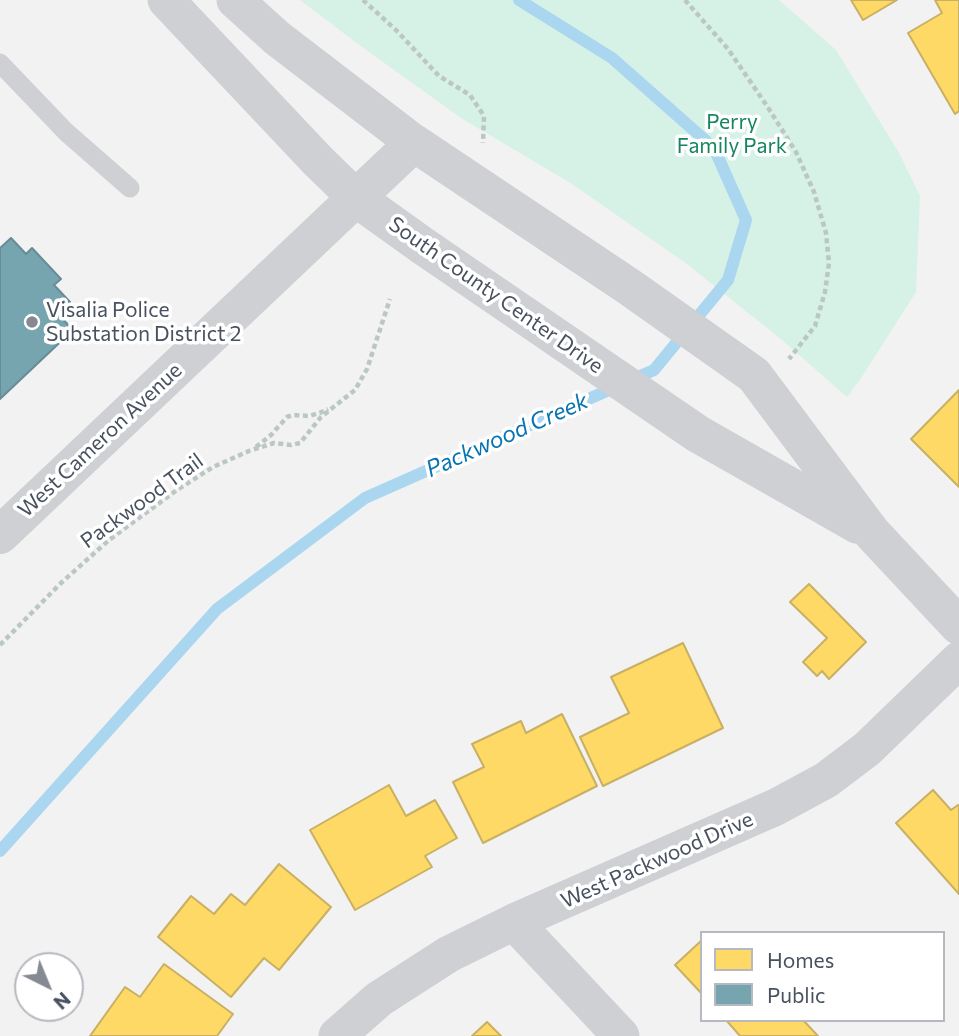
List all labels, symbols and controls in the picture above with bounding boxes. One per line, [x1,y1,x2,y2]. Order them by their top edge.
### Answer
park label: Perry Family Park [677,109,787,159]
street label: South County Center Drive [384,211,608,379]
place label: Visalia Police Substation District 2 [46,297,241,347]
marker: Visalia Police Substation District 2 [24,314,40,330]
street label: West Cameron Avenue [13,358,187,522]
water label: Packwood Creek [421,387,593,483]
street label: Packwood Trail [76,448,208,554]
street label: West Packwood Drive [557,806,757,914]
legend [700,931,945,1022]
text: Homes [767,947,834,972]
north arrow [14,952,84,1022]
text: Public [767,982,825,1007]
text: N [49,988,75,1015]

